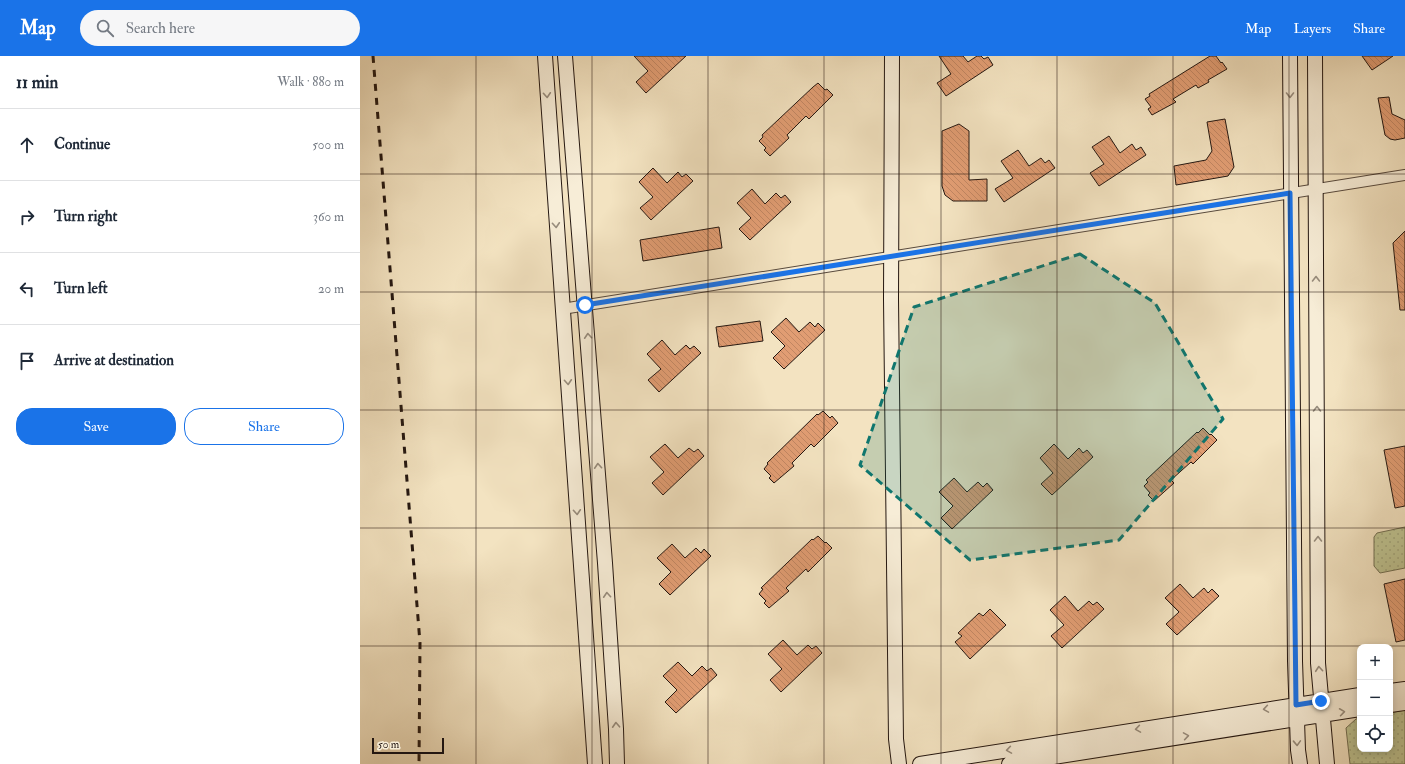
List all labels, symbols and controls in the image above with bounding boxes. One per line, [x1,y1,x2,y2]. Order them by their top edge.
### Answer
search box [80,10,360,46]
text: Map [20,16,56,40]
icon: search [94,17,116,39]
text: Search here [126,19,195,38]
text: Map [1245,20,1271,37]
text: Layers [1293,20,1331,37]
text: Share [1353,20,1385,37]
text: 11 min [16,72,58,93]
text: Walk · 880 m [277,74,344,90]
one-way arrow [543,92,552,98]
one-way arrow [1286,92,1294,98]
icon: ahead [16,134,38,156]
text: Continue [54,135,110,154]
text: 500 m [312,137,344,153]
icon: right [16,206,38,228]
text: Turn right [54,207,117,226]
text: 360 m [313,209,344,225]
one-way arrow [552,222,561,228]
one-way arrow [1312,276,1320,282]
icon: left [16,278,38,300]
text: Turn left [54,279,108,298]
text: 20 m [318,281,344,297]
route start [576,296,594,314]
one-way arrow [583,333,592,339]
icon: arrive [16,350,38,372]
text: Arrive at destination [54,351,174,370]
one-way arrow [563,379,572,385]
one-way arrow [1313,406,1321,412]
button: Save [16,408,176,445]
button: Share [184,408,344,445]
one-way arrow [593,463,602,469]
one-way arrow [573,509,582,515]
one-way arrow [1314,536,1322,542]
one-way arrow [603,592,612,598]
map controls [1357,644,1393,752]
button: + [1357,644,1393,680]
one-way arrow [1314,666,1323,672]
button: − [1357,680,1393,716]
route end [1312,692,1330,710]
one-way arrow [1263,704,1269,713]
one-way arrow [1339,708,1346,717]
button: locate [1357,716,1393,752]
one-way arrow [611,722,620,728]
one-way arrow [1135,724,1141,733]
one-way arrow [1183,732,1189,741]
scale bar [372,736,444,755]
text: 50 m [378,738,399,751]
one-way arrow [1293,740,1302,746]
one-way arrow [1006,745,1012,754]

